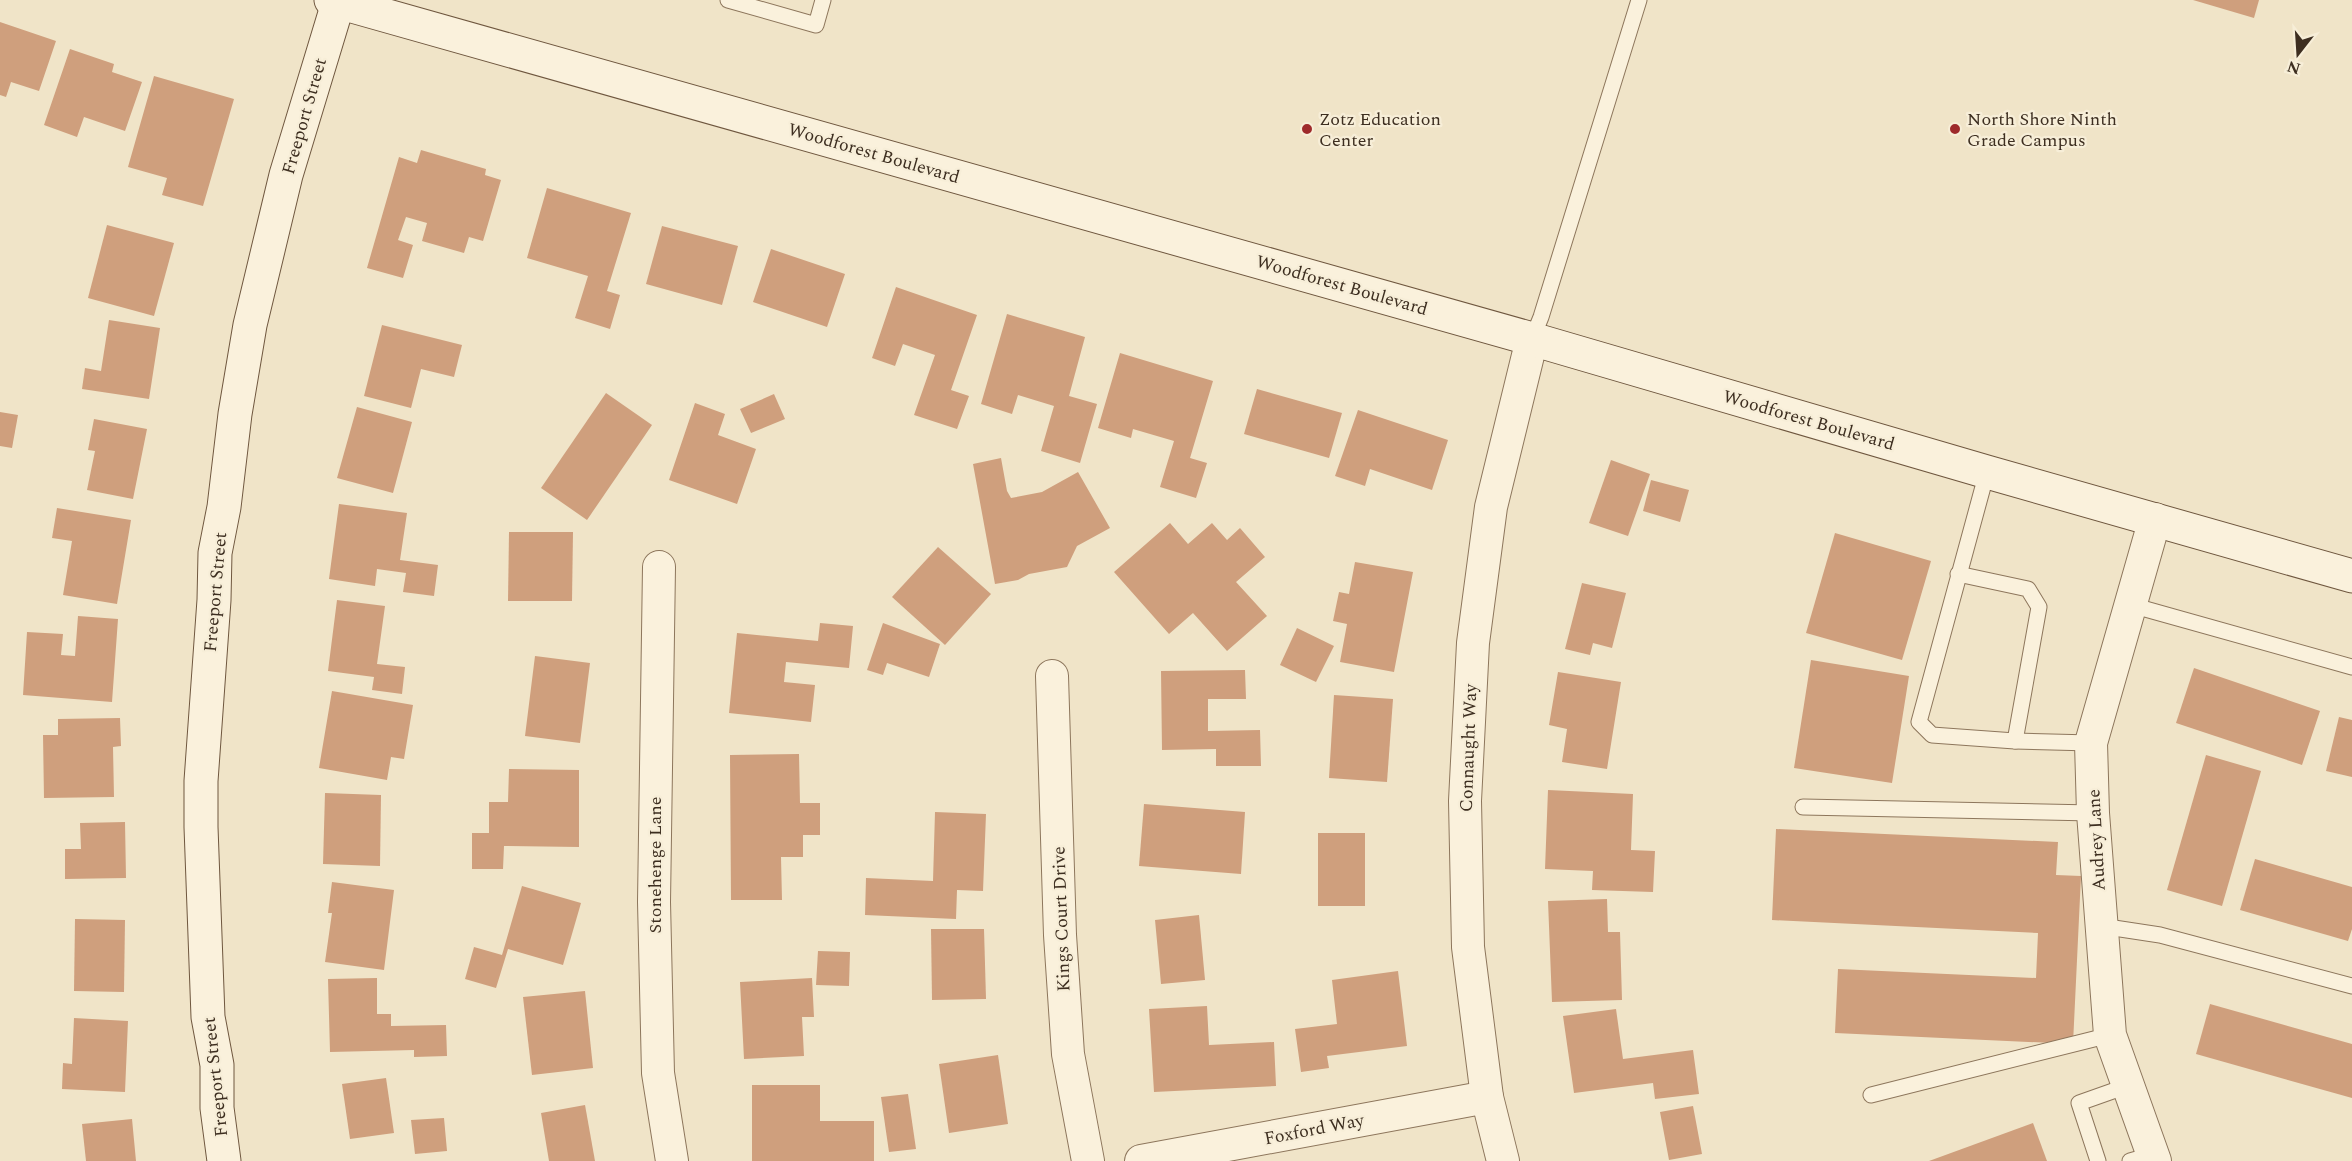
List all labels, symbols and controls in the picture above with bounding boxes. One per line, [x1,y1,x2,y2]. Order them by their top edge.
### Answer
north arrow [2268,24,2328,84]
text: N [2284,54,2304,81]
street label: Freeport Street [275,55,334,178]
place label: Zotz Education Center [1319,106,1441,154]
place label: North Shore Ninth Grade Campus [1967,106,2117,154]
street label: Woodforest Boulevard [785,116,963,191]
marker: Zotz Education Center [1300,122,1314,136]
marker: North Shore Ninth Grade Campus [1948,122,1962,136]
street label: Woodforest Boulevard [1253,248,1431,323]
street label: Woodforest Boulevard [1720,383,1898,458]
street label: Freeport Street [197,531,234,653]
street label: Connaught Way [1453,682,1484,813]
street label: Audrey Lane [2080,789,2113,891]
street label: Stonehenge Lane [642,797,669,933]
street label: Kings Court Drive [1045,846,1078,992]
street label: Freeport Street [196,1016,235,1138]
street label: Foxford Way [1262,1106,1368,1152]

